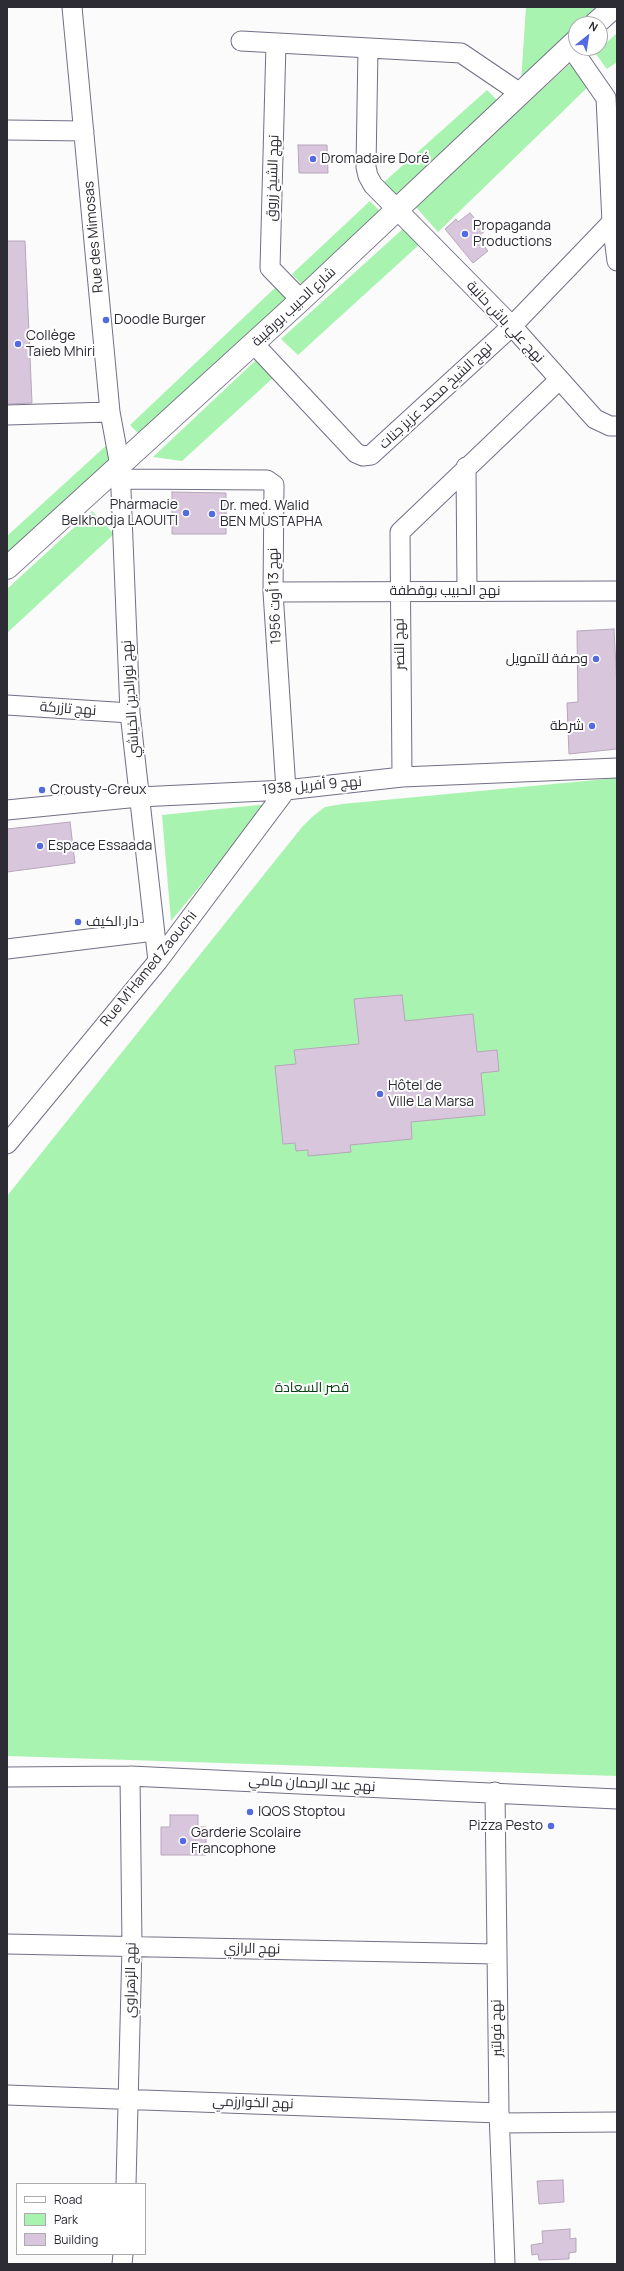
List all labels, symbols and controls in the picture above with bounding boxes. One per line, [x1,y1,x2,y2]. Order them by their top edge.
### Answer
north arrow [568,16,608,56]
text: N [587,18,601,35]
street label: نهج الشيخ زروق [263,134,283,222]
place label: Dromadaire Doré [321,151,429,167]
marker: Dromadaire Doré [308,154,318,164]
street label: Rue des Mimosas [81,180,107,294]
place label: Propaganda Productions [473,218,552,250]
marker: Propaganda Productions [460,229,470,239]
street label: شارع الحبيب بورقيبة [248,264,340,350]
street label: نهج علي باش حانبة [463,278,547,366]
place label: Doodle Burger [114,312,206,328]
marker: Doodle Burger [101,315,111,325]
place label: Collège Taieb Mhiri [26,328,95,360]
marker: Collège Taieb Mhiri [13,339,23,349]
street label: نهج الشيخ محمد عزيز جنات [376,339,496,453]
place label: Pharmacie Belkhodja LAOUITI [61,497,178,530]
place label: Dr. med. Walid BEN MUSTAPHA [220,498,323,530]
marker: Pharmacie Belkhodja LAOUITI [181,508,191,518]
marker: Dr. med. Walid BEN MUSTAPHA [207,509,217,519]
street label: نهج 13 أوت 1956 [265,547,285,645]
street label: نهج الحبيب بوقطفة [390,583,500,599]
street label: نهج النصر [391,618,409,670]
street label: نهج نورالدين الخياشي [118,639,144,759]
place label: وصفة للتمويل [506,651,588,667]
marker: وصفة للتمويل [591,654,601,664]
street label: نهج تازركة [39,699,97,719]
place label: شرطة [550,718,584,734]
marker: شرطة [587,721,597,731]
street label: نهج 9 أفريل 1938 [261,773,363,799]
place label: Crousty-Creux [50,782,146,798]
marker: Crousty-Creux [37,785,47,795]
place label: Espace Essaada [48,838,152,854]
marker: Espace Essaada [35,841,45,851]
street label: Rue M'Hamed Zaouchi [97,908,201,1030]
place label: دار الكيف [86,914,139,930]
marker: دار الكيف [73,917,83,927]
place label: Hôtel de Ville La Marsa [388,1078,474,1110]
marker: Hôtel de Ville La Marsa [375,1089,385,1099]
park label: قصر السعادة [275,1380,349,1396]
street label: نهج عبد الرحمان مامي [248,1772,376,1796]
place label: IQOS Stoptou [258,1804,345,1820]
marker: IQOS Stoptou [245,1807,255,1817]
place label: Pizza Pesto [469,1818,543,1834]
marker: Pizza Pesto [546,1821,556,1831]
place label: Garderie Scolaire Francophone [191,1825,301,1858]
marker: Garderie Scolaire Francophone [178,1836,188,1846]
street label: نهج الرازي [224,1940,280,1958]
street label: نهج الزهراوي [122,1942,140,2018]
street label: نهج فولتير [488,1999,506,2057]
street label: نهج الخوارزمي [212,2093,294,2113]
legend [16,2183,146,2255]
text: Road [54,2191,82,2208]
text: Park [54,2211,78,2228]
text: Building [54,2231,98,2248]

